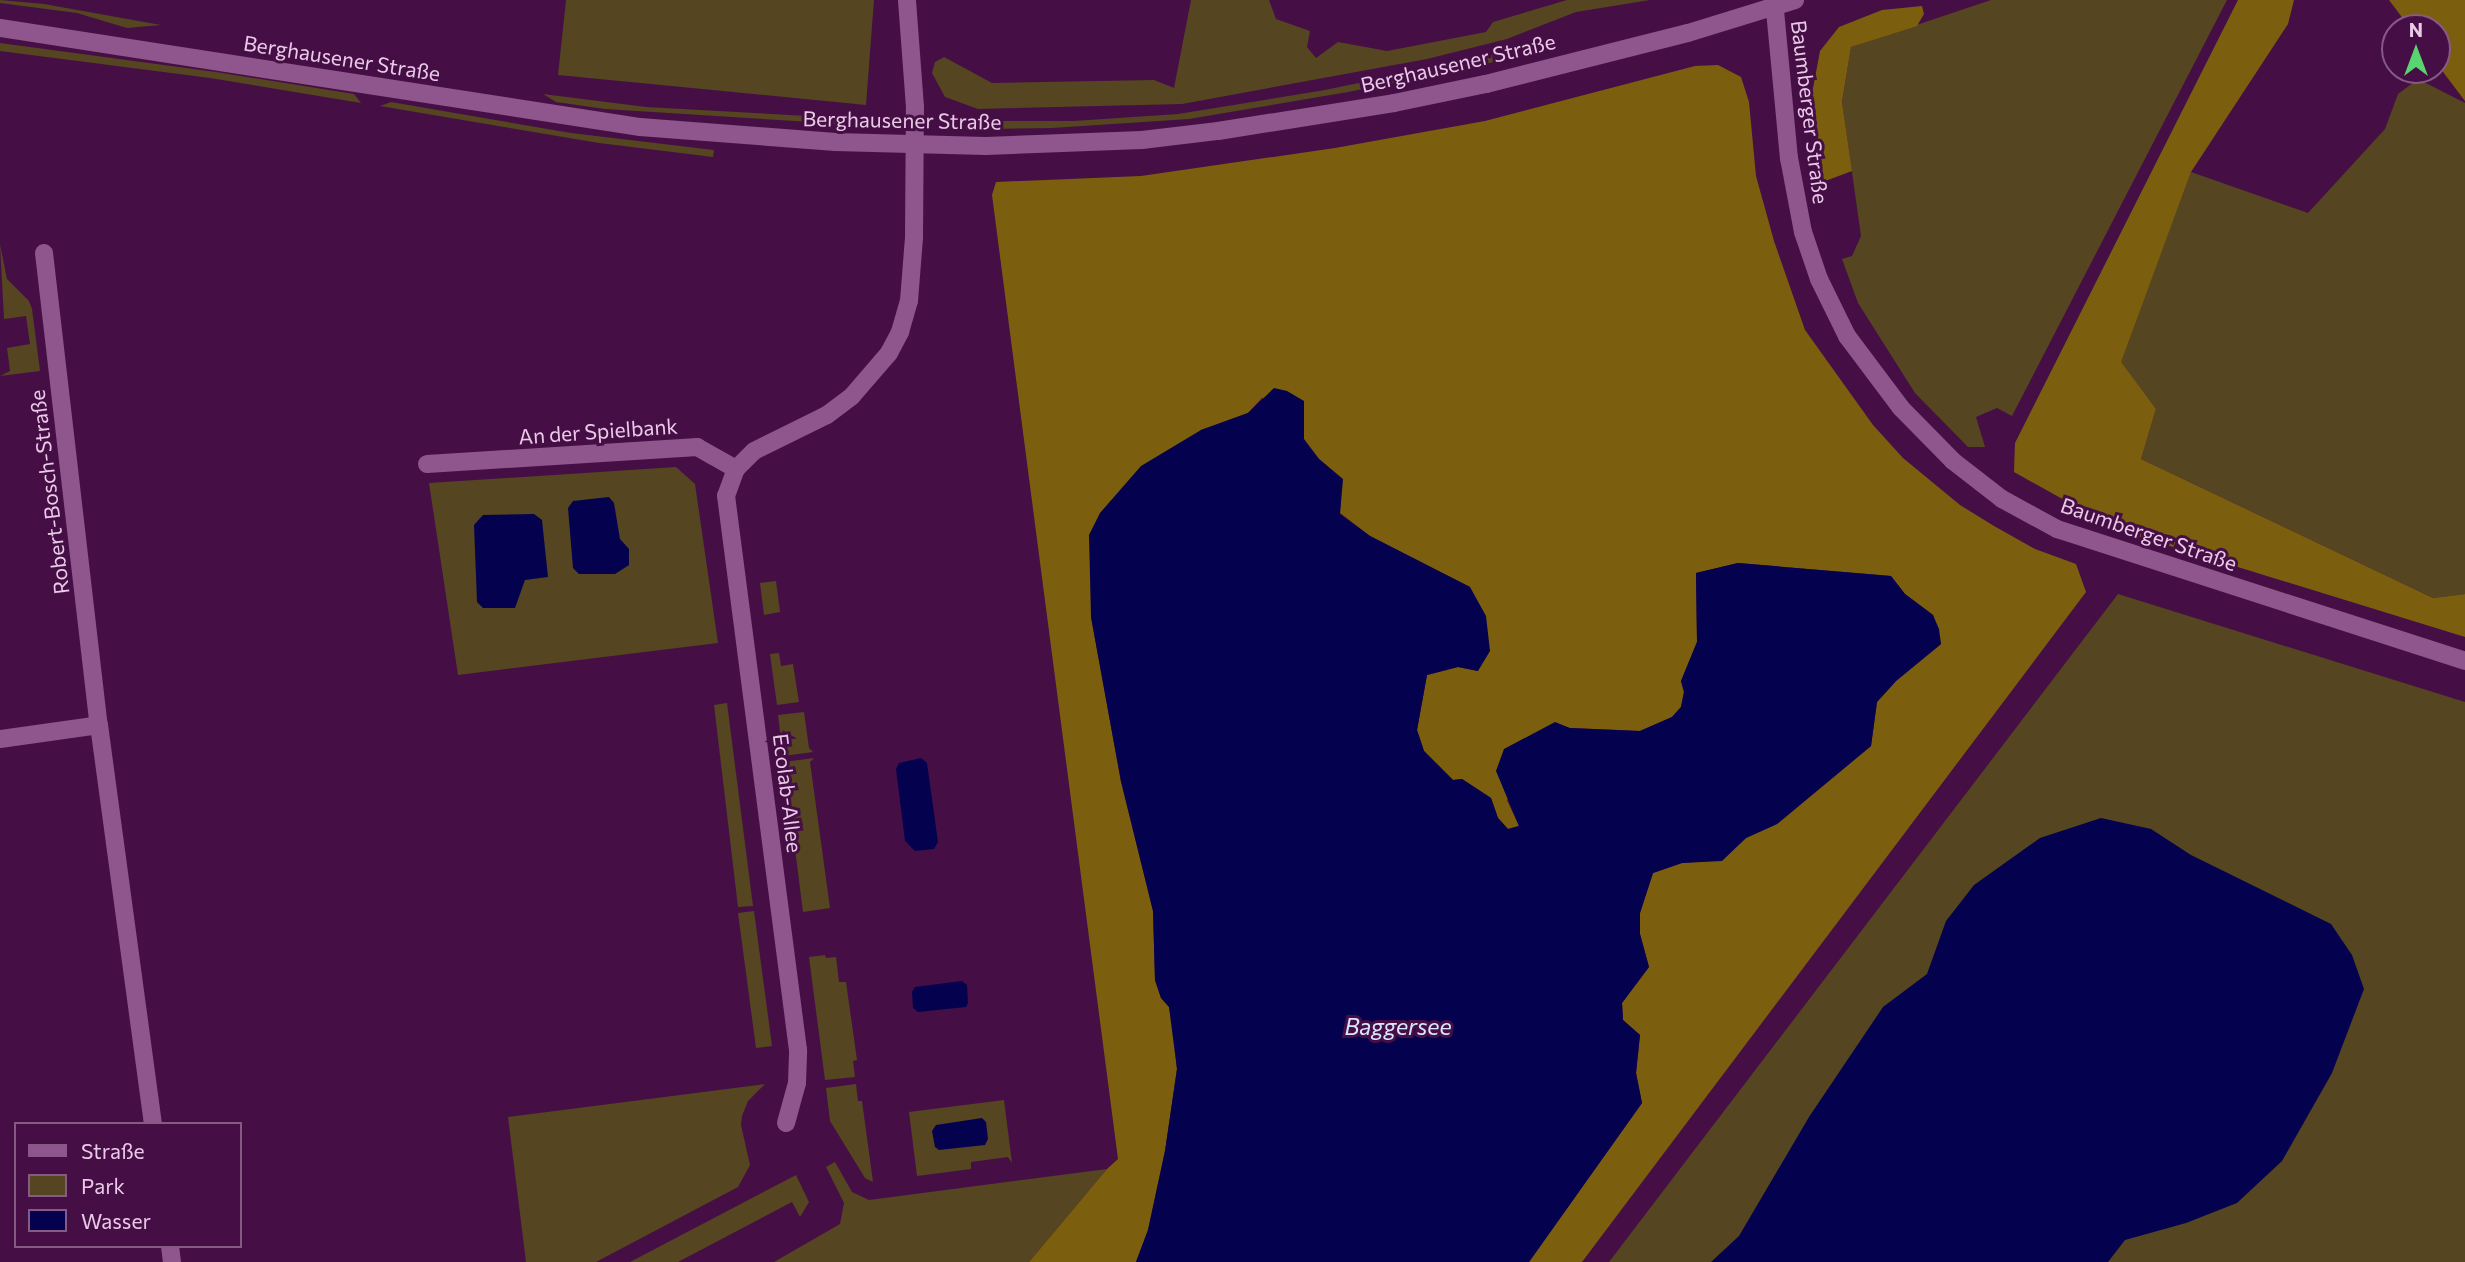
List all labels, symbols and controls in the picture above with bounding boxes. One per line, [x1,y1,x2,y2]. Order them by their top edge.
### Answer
north arrow [2381,14,2451,84]
text: N [2409,18,2423,41]
street label: Baumberger Straße [1786,19,1834,205]
street label: Berghausener Straße [1358,28,1558,98]
street label: Berghausener Straße [242,30,442,86]
street label: Berghausener Straße [802,106,1002,134]
street label: Robert-Bosch-Straße [24,388,74,596]
street label: An der Spielbank [518,413,678,449]
street label: Baumberger Straße [2058,492,2240,576]
street label: Ecolab-Allee [768,732,808,854]
water label: Baggersee [1344,1012,1452,1040]
legend [14,1122,242,1248]
text: Straße [81,1138,145,1163]
text: Park [81,1173,125,1198]
text: Wasser [81,1208,151,1233]

